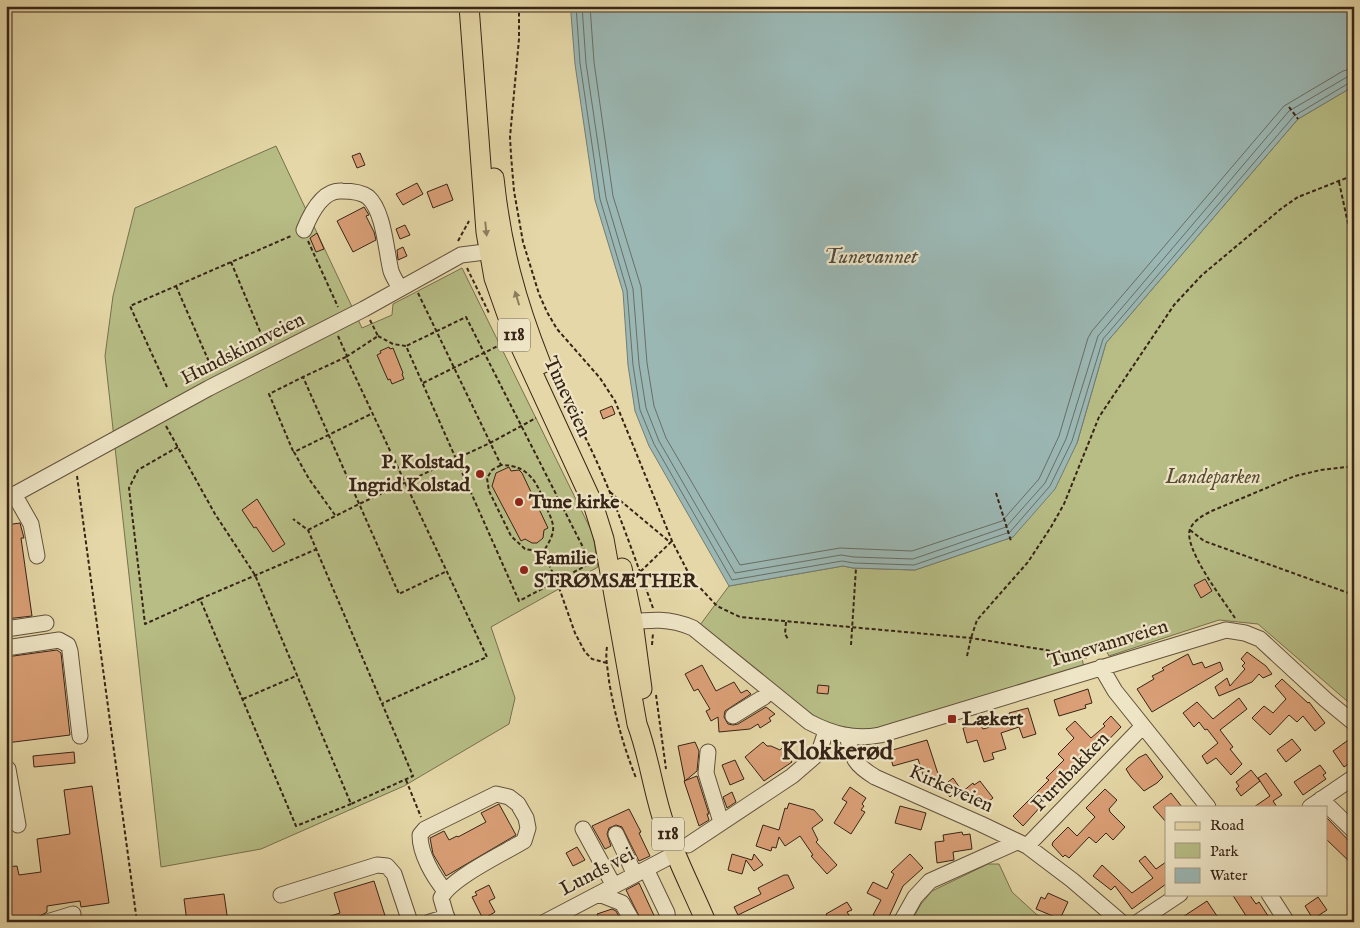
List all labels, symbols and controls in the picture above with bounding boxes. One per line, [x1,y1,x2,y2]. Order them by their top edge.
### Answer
one-way arrow [482,221,490,237]
water label: Tunevannet [824,244,919,271]
one-way arrow [512,291,520,306]
street label: Hundskinnveien [177,307,309,391]
road number: 118 [498,318,530,352]
street label: Tuneveien [537,353,597,442]
place label: P. Kolstad, Ingrid Kolstad [348,450,471,498]
park label: Landeparken [1164,465,1261,490]
marker: P. Kolstad, Ingrid Kolstad [474,468,486,480]
place label: Tune kirke [528,490,620,515]
marker: Tune kirke [513,496,525,508]
place label: Familie STRØMSÆTHER [534,546,699,594]
marker: Familie STRØMSÆTHER [518,564,530,576]
street label: Tunevannveien [1045,614,1172,674]
place label: Lækert [962,707,1023,732]
marker: Lækert [946,713,958,725]
street label: Furubakken [1027,727,1115,817]
district label: Klokkerød [781,736,894,768]
street label: Kirkeveien [905,759,997,819]
legend [1165,806,1328,896]
text: Road [1210,816,1245,835]
road number: 118 [652,818,684,851]
street label: Lunds vei [556,842,638,902]
text: Park [1210,842,1240,861]
text: Water [1210,866,1248,885]

